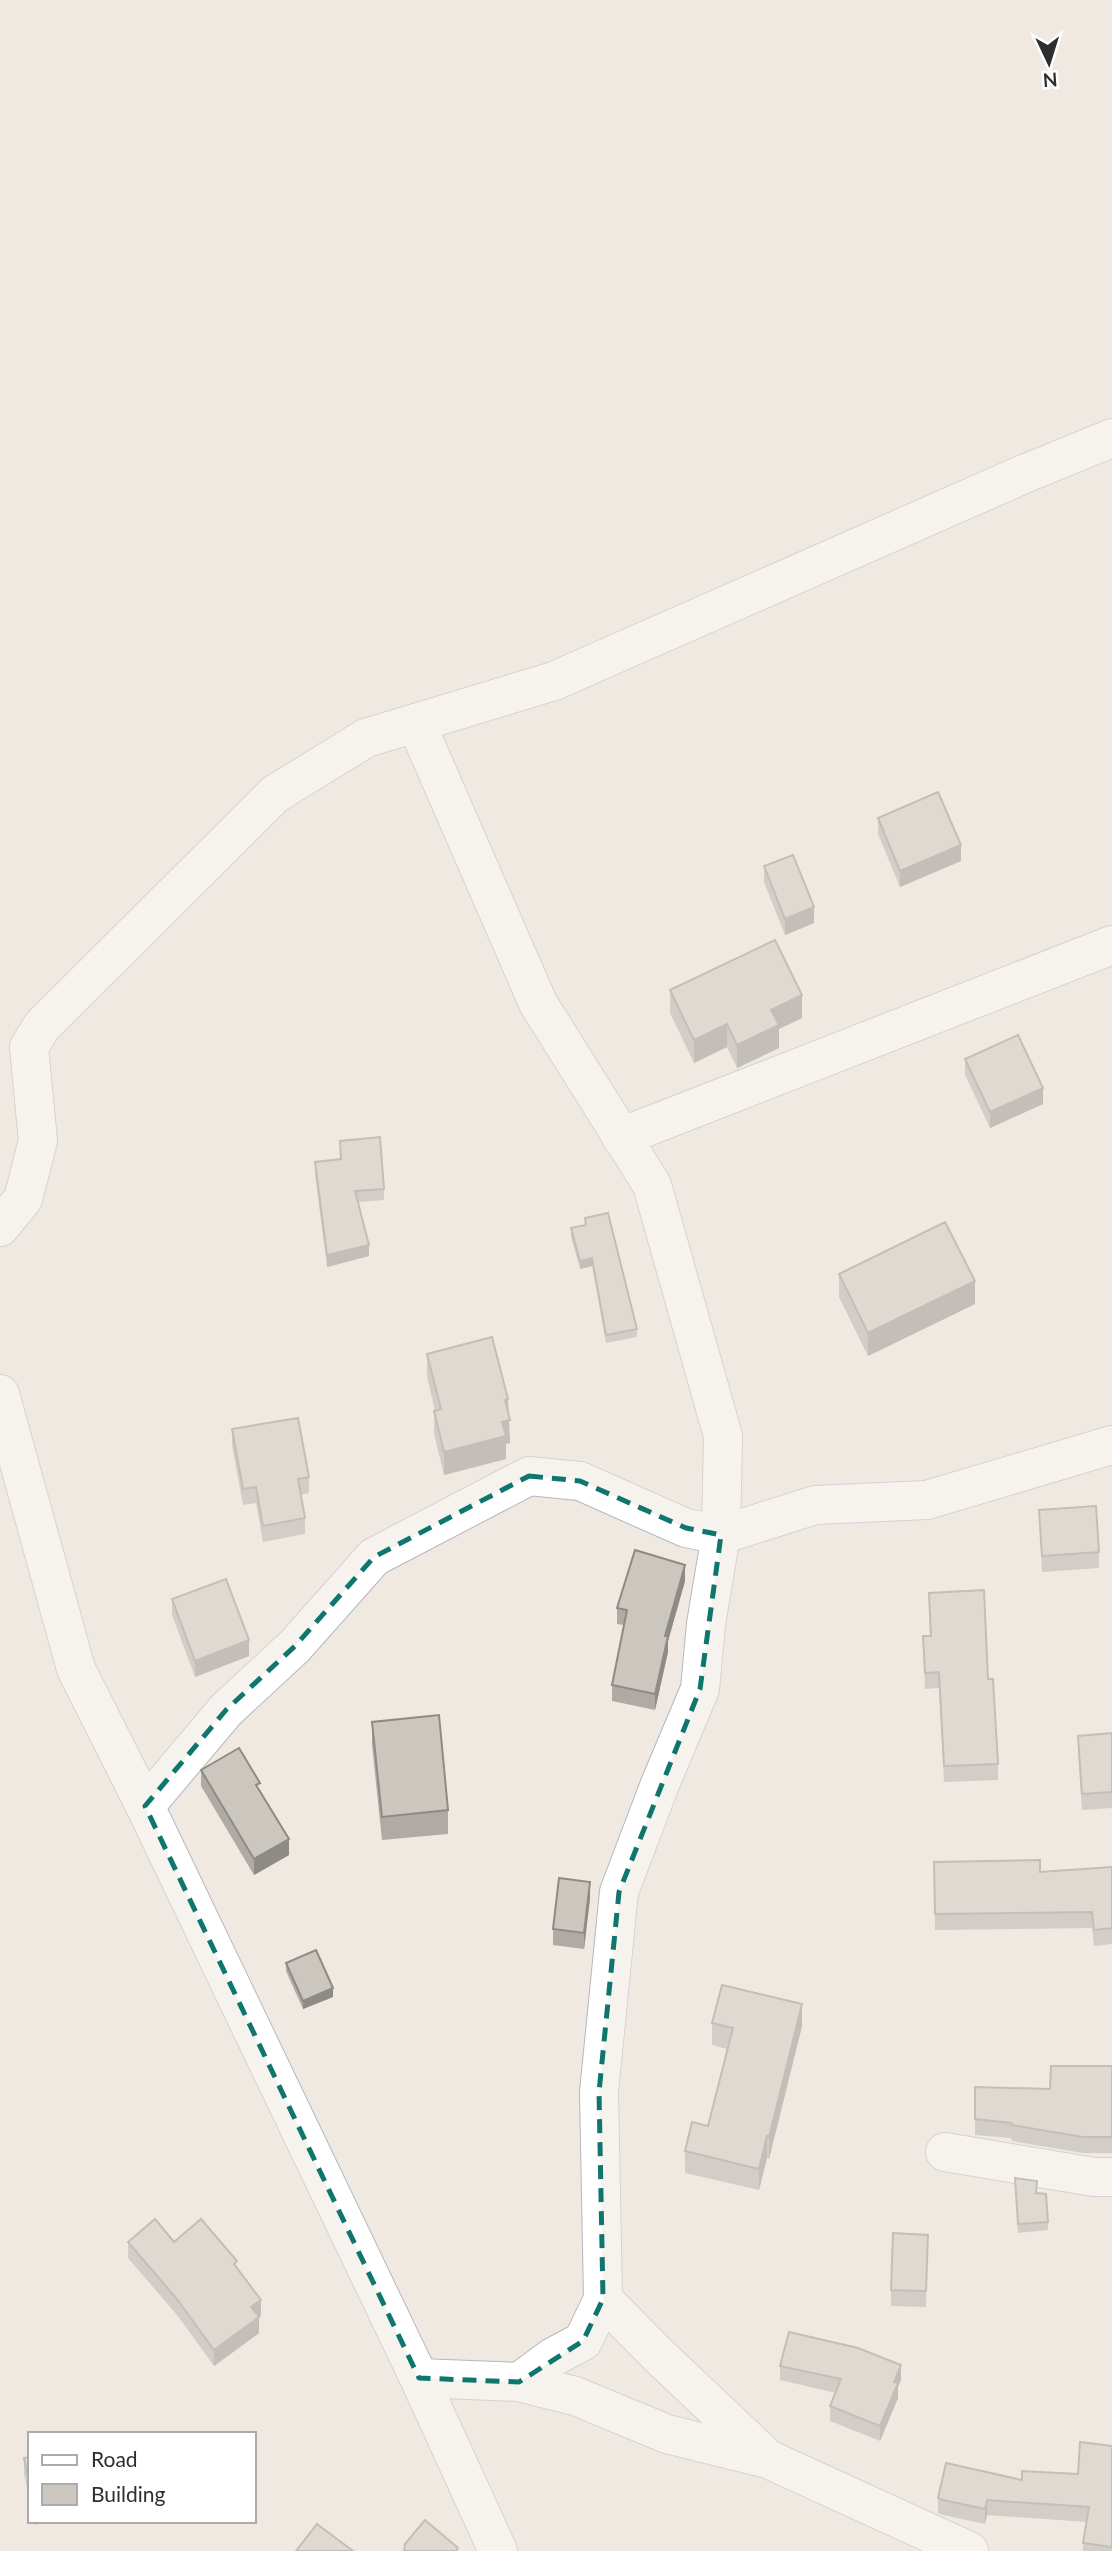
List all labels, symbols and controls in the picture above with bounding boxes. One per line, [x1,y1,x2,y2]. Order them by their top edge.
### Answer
north arrow [1014,28,1084,98]
text: N [1042,68,1058,92]
legend [28,2432,256,2523]
text: Road [91,2446,138,2471]
text: Building [91,2481,166,2506]

